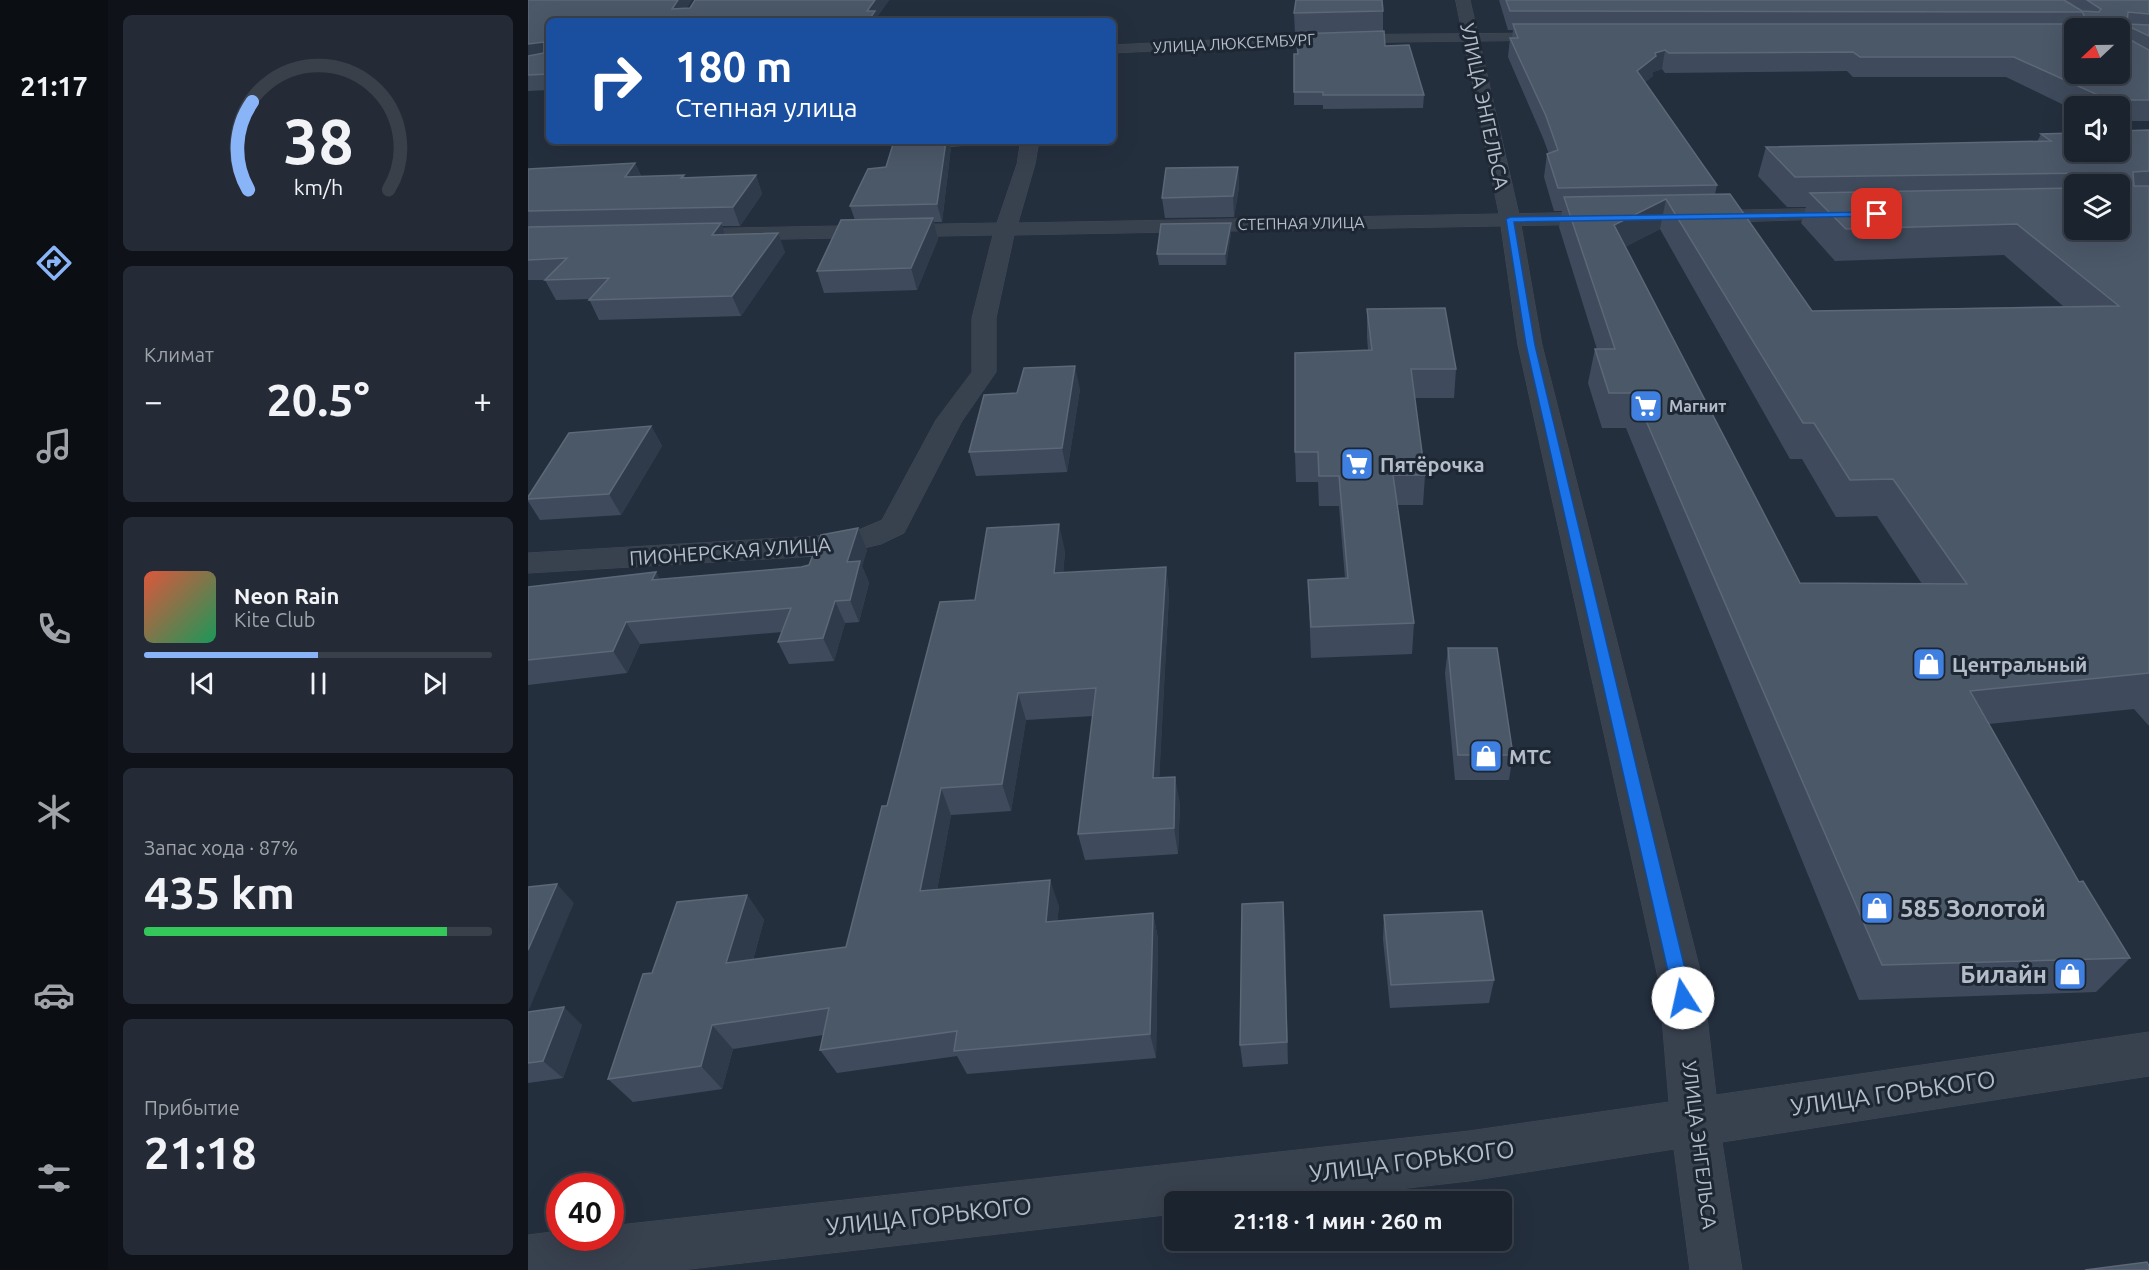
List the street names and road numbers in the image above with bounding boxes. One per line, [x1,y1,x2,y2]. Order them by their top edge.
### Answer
street label: УЛИЦА ЭНГЕЛЬСА [1456,21,1514,191]
street label: УЛИЦА ЛЮКСЕМБУРГ [1153,30,1316,56]
street label: СТЕПНАЯ УЛИЦА [1237,213,1365,233]
street label: ПИОНЕРСКАЯ УЛИЦА [628,532,832,570]
street label: УЛИЦА ЭНГЕЛЬСА [1678,1060,1722,1230]
street label: УЛИЦА ГОРЬКОГО [1789,1065,1997,1121]
street label: УЛИЦА ГОРЬКОГО [1308,1135,1516,1187]
street label: УЛИЦА ГОРЬКОГО [825,1192,1033,1240]

